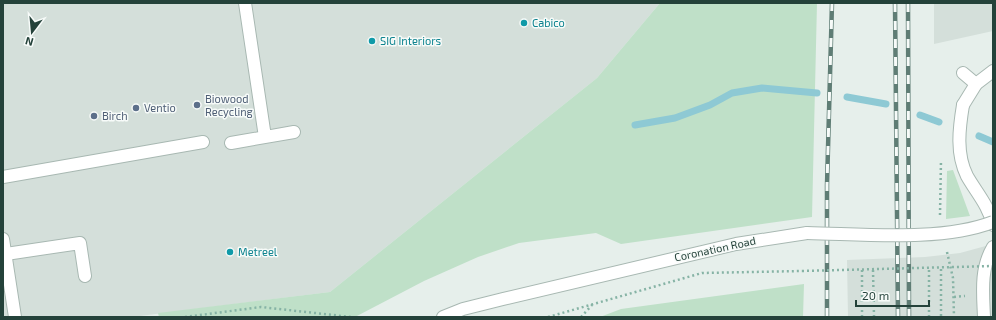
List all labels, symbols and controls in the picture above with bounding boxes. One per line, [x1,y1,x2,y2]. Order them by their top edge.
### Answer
north arrow [12,12,52,52]
place label: Cabico [532,16,565,29]
marker: Cabico [519,18,529,28]
place label: SIG Interiors [380,34,442,47]
text: N [23,35,35,49]
marker: SIG Interiors [367,36,377,46]
place label: Biowood Recycling [205,92,253,118]
marker: Biowood Recycling [192,100,202,110]
place label: Ventio [144,101,176,114]
marker: Ventio [131,103,141,113]
place label: Birch [102,109,128,122]
marker: Birch [89,111,99,121]
street label: Coronation Road [673,234,757,263]
place label: Metreel [238,245,278,258]
marker: Metreel [225,247,235,257]
scale bar [856,282,929,308]
text: 20 m [862,288,889,302]

